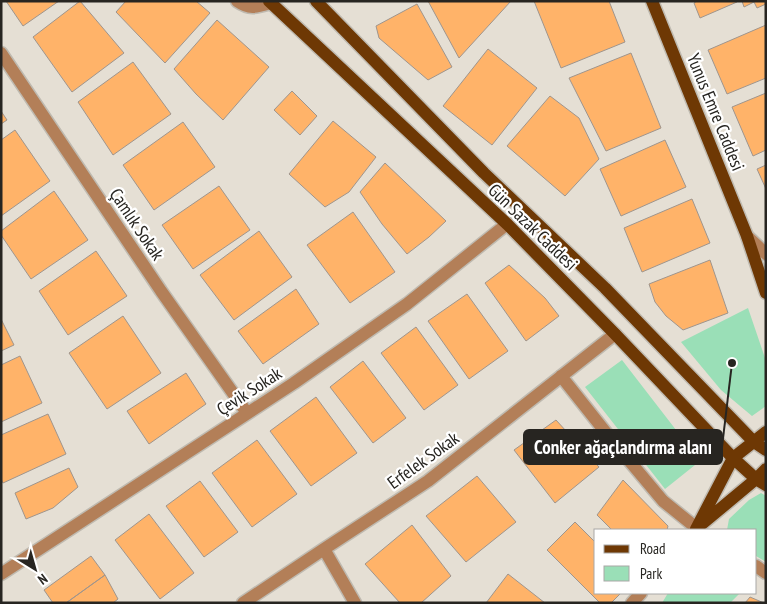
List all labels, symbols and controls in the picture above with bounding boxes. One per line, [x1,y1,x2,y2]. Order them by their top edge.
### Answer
street label: Yunus Emre Caddesi [682,50,750,174]
street label: Gün Sazak Caddesi [483,179,583,275]
street label: Çamlık Sokak [105,184,169,264]
street label: Çevik Sokak [212,362,286,420]
street label: Erfelek Sokak [383,426,463,494]
callout: Conker ağaçlandırma alanı [524,430,722,464]
text: Conker ağaçlandırma alanı [534,435,712,459]
legend [594,529,757,594]
text: Road [640,539,666,558]
north arrow [10,544,60,594]
text: Park [640,564,662,583]
text: N [34,570,51,589]

